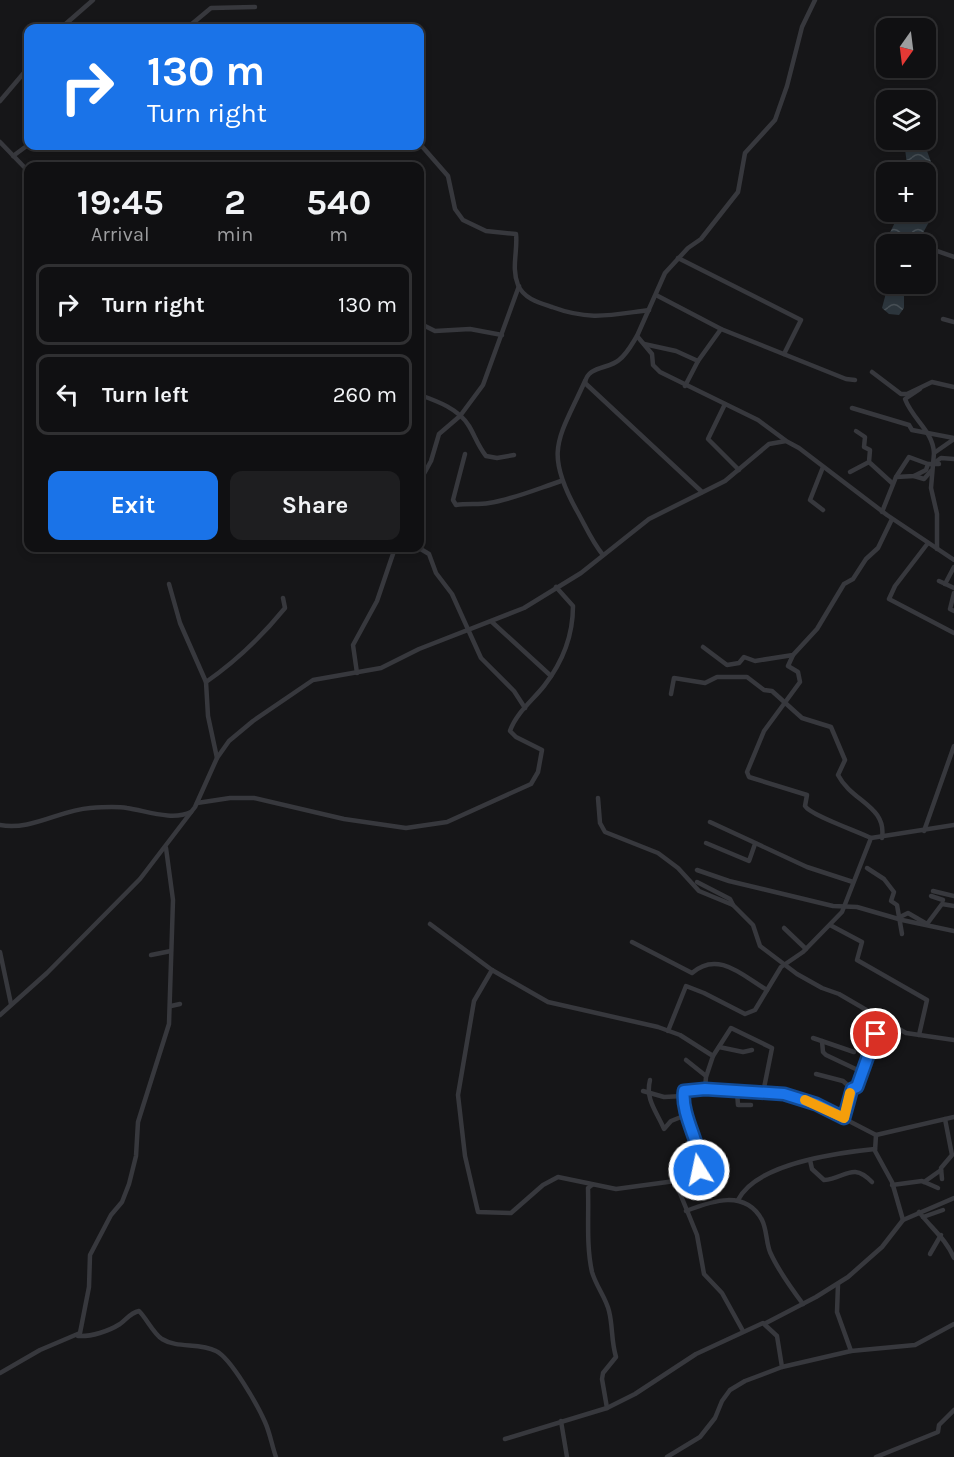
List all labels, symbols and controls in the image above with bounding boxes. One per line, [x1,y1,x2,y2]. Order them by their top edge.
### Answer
north arrow [876,18,936,78]
map controls [876,18,936,294]
text: 130 m [147,46,265,96]
icon: right [48,48,126,126]
button: layers [876,90,936,150]
text: Turn right [147,97,267,129]
button: + [876,162,936,222]
text: 19:45 [77,181,164,223]
text: 2 [224,181,246,223]
text: 540 [306,181,371,223]
text: Arrival [91,223,150,246]
text: min [216,223,253,246]
text: m [329,223,348,246]
button: − [876,234,936,294]
icon: right [51,288,84,321]
text: Turn right [102,292,205,318]
text: 130 m [338,292,397,318]
icon: left [51,378,84,411]
text: Turn left [102,382,189,408]
text: 260 m [333,382,397,408]
button: Exit [48,471,218,540]
button: Share [230,471,400,540]
pin [850,1008,901,1059]
icon: arrive [859,1017,892,1050]
position arrow [667,1138,731,1202]

